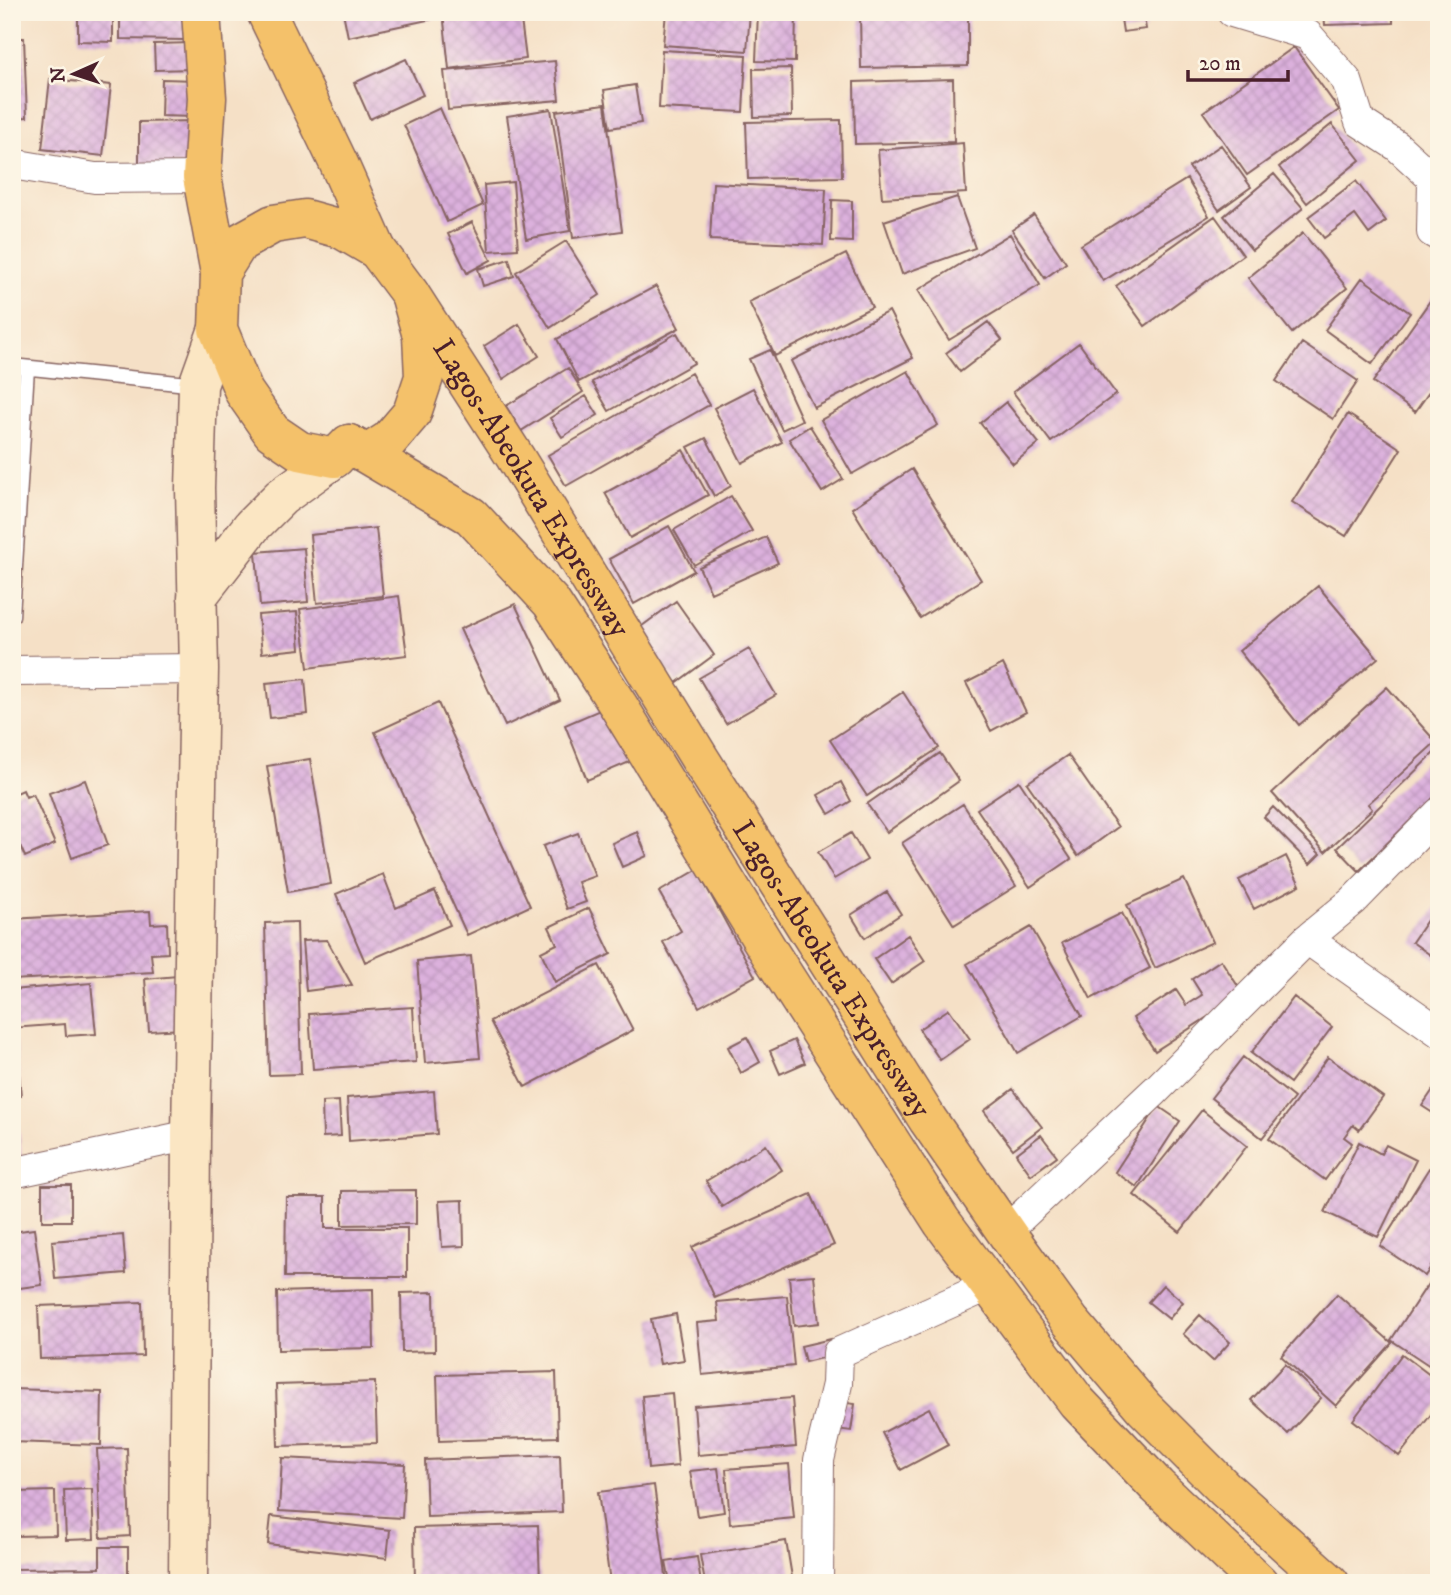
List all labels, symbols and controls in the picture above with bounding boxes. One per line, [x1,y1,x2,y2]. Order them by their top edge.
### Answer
north arrow [38,38,108,108]
scale bar [1188,38,1288,82]
text: 20 m [1199,51,1241,77]
text: N [47,66,70,83]
street label: Lagos-Abeokuta Expressway [424,333,638,645]
street label: Lagos-Abeokuta Expressway [724,814,939,1126]

